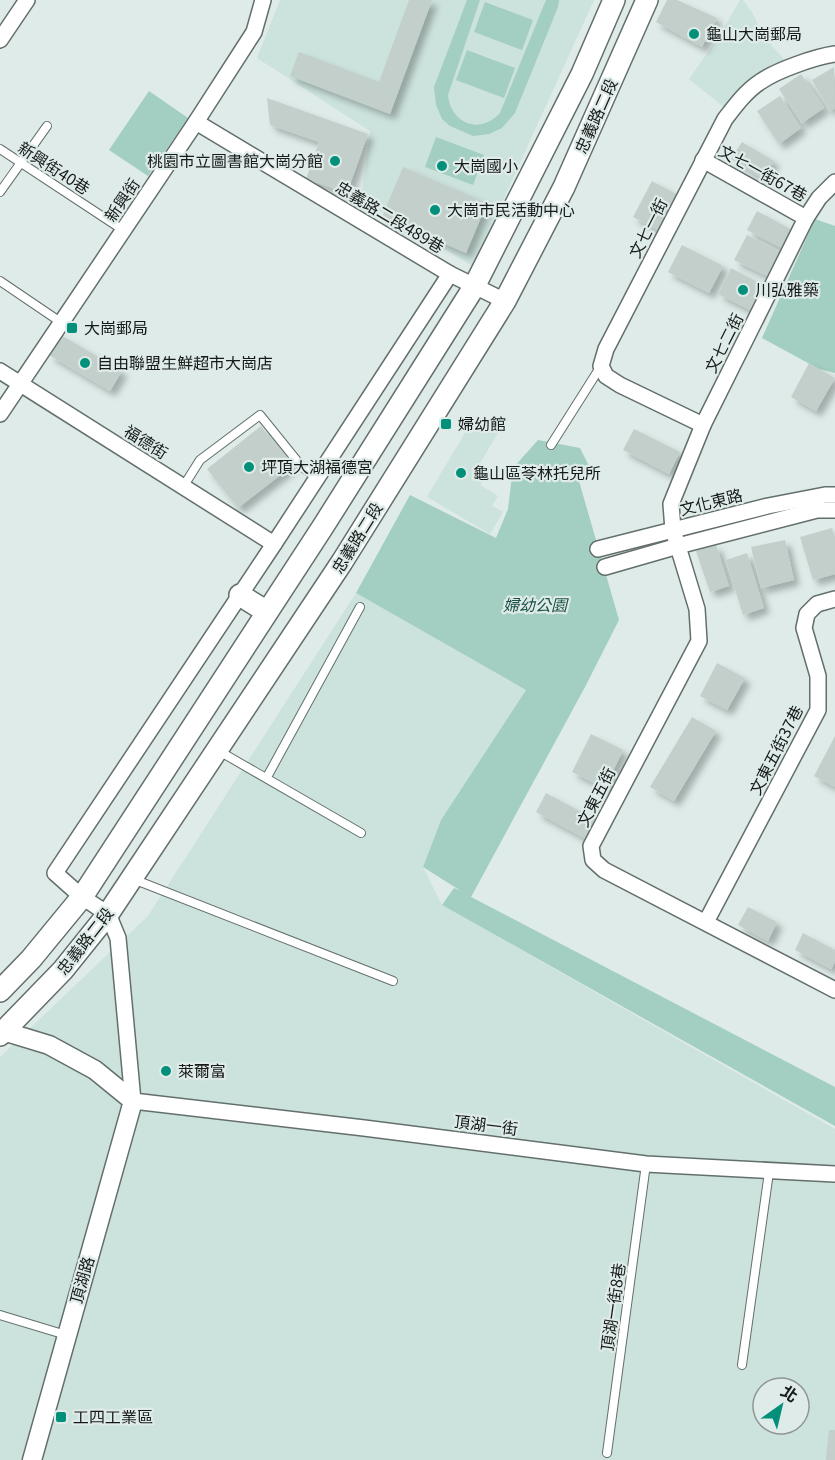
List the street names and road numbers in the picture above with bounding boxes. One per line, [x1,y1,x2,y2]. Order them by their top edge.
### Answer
street label: 忠義路二段 [568,74,622,157]
street label: 新興街40巷 [14,135,95,199]
street label: 文七一街67巷 [715,138,812,206]
street label: 新興街 [98,173,145,226]
street label: 忠義路二段489巷 [332,174,449,258]
street label: 文七一街 [622,194,672,262]
street label: 文七二街 [698,309,748,377]
street label: 福德街 [120,418,173,464]
street label: 文化東路 [677,482,745,520]
street label: 忠義路二段 [325,497,388,578]
street label: 文東五街37巷 [742,701,808,799]
street label: 文東五街 [570,763,620,831]
street label: 忠義路二段 [50,901,118,979]
street label: 頂湖一街 [453,1108,519,1140]
street label: 頂湖路 [63,1253,99,1306]
street label: 頂湖一街8巷 [594,1261,630,1353]

